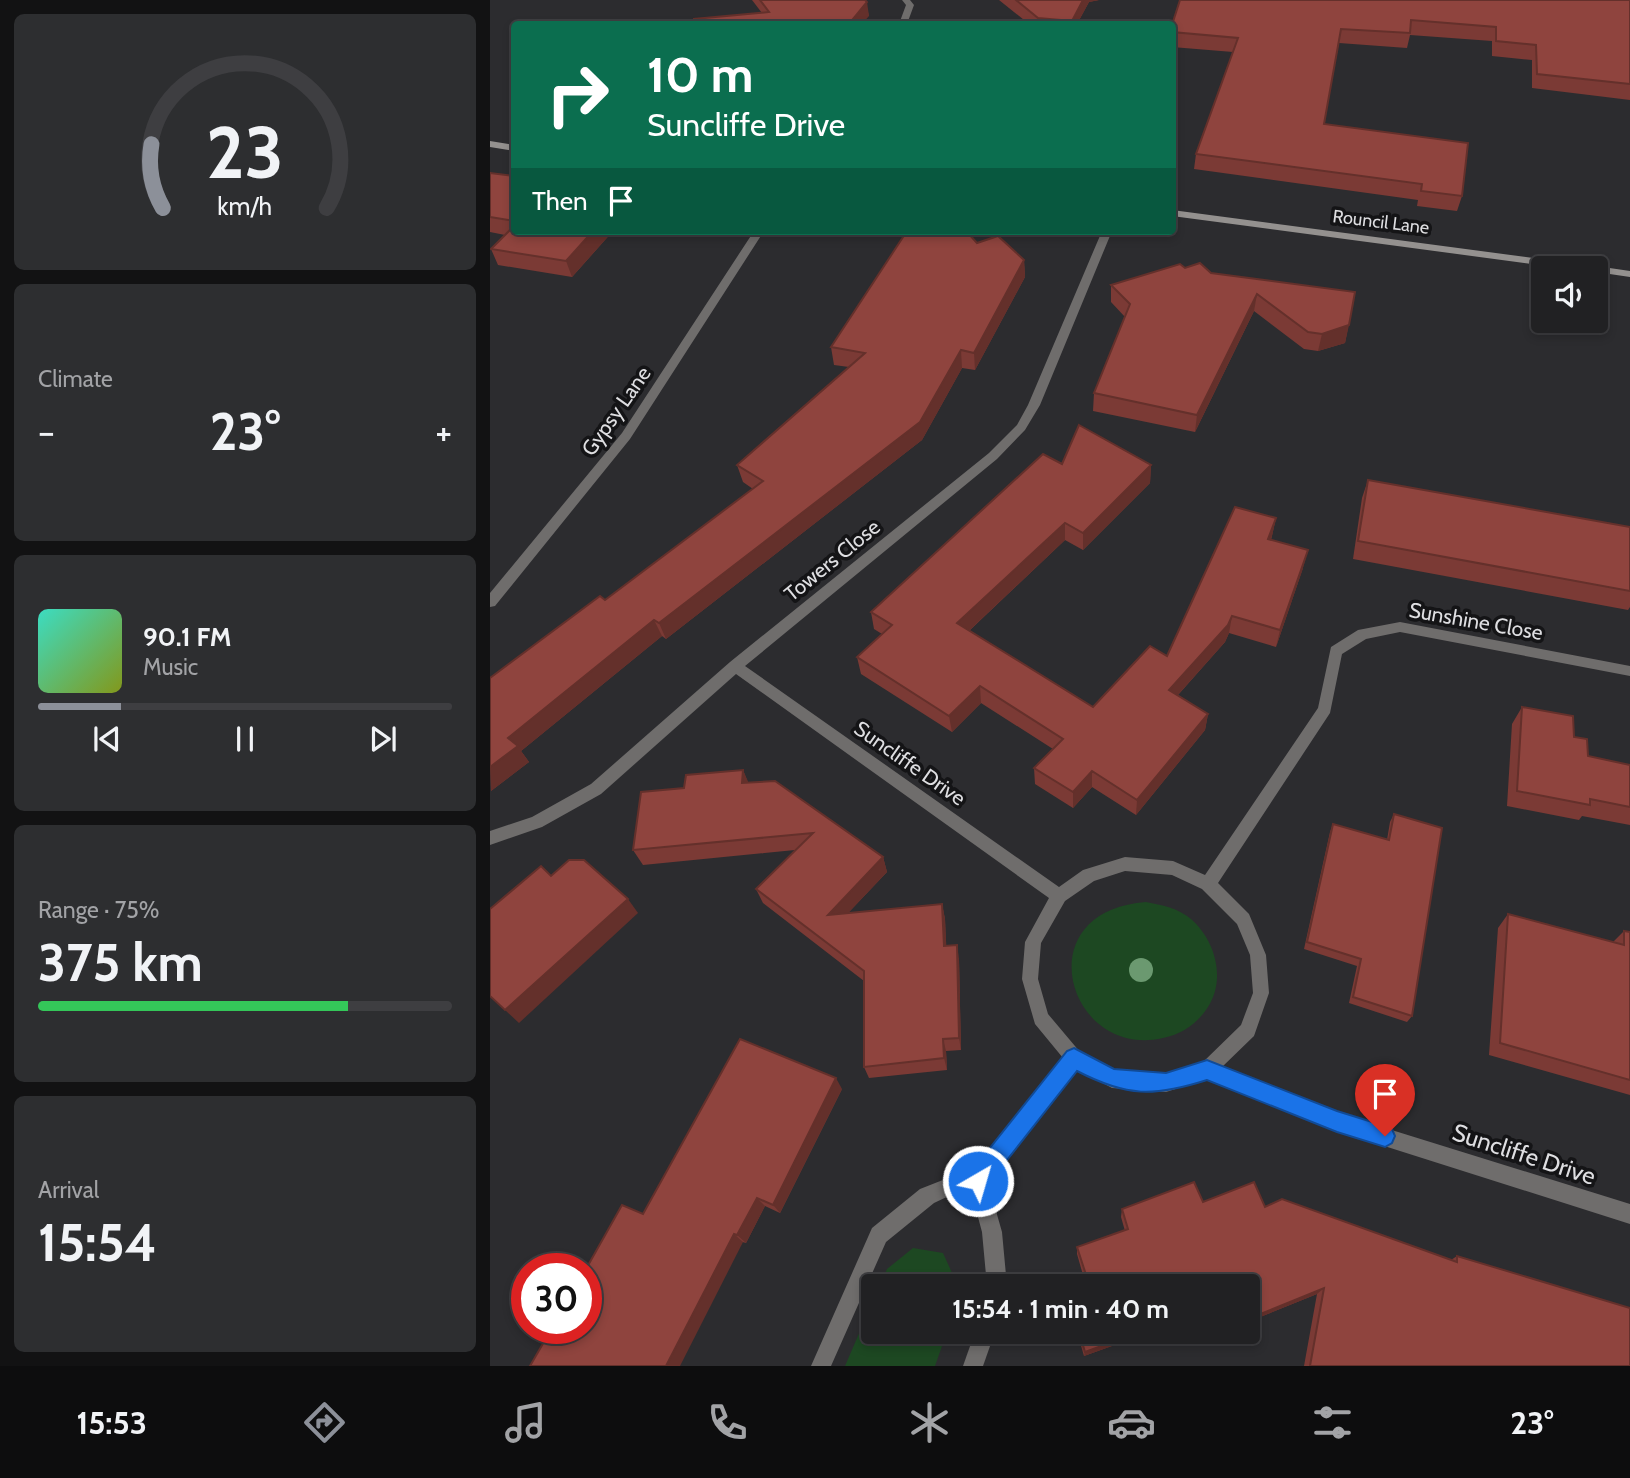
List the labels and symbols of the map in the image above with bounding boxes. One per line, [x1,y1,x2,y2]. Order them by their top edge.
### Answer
street label: Rouncil Lane [1331,205,1431,239]
street label: Gypsy Lane [576,361,656,460]
street label: Towers Close [779,514,885,606]
street label: Sunshine Close [1407,597,1545,645]
street label: Suncliffe Drive [850,715,971,811]
pin [1355,1064,1415,1136]
street label: Suncliffe Drive [1449,1117,1599,1191]
position arrow [941,1144,1015,1218]
speed limit sign: 30 [511,1253,602,1344]

